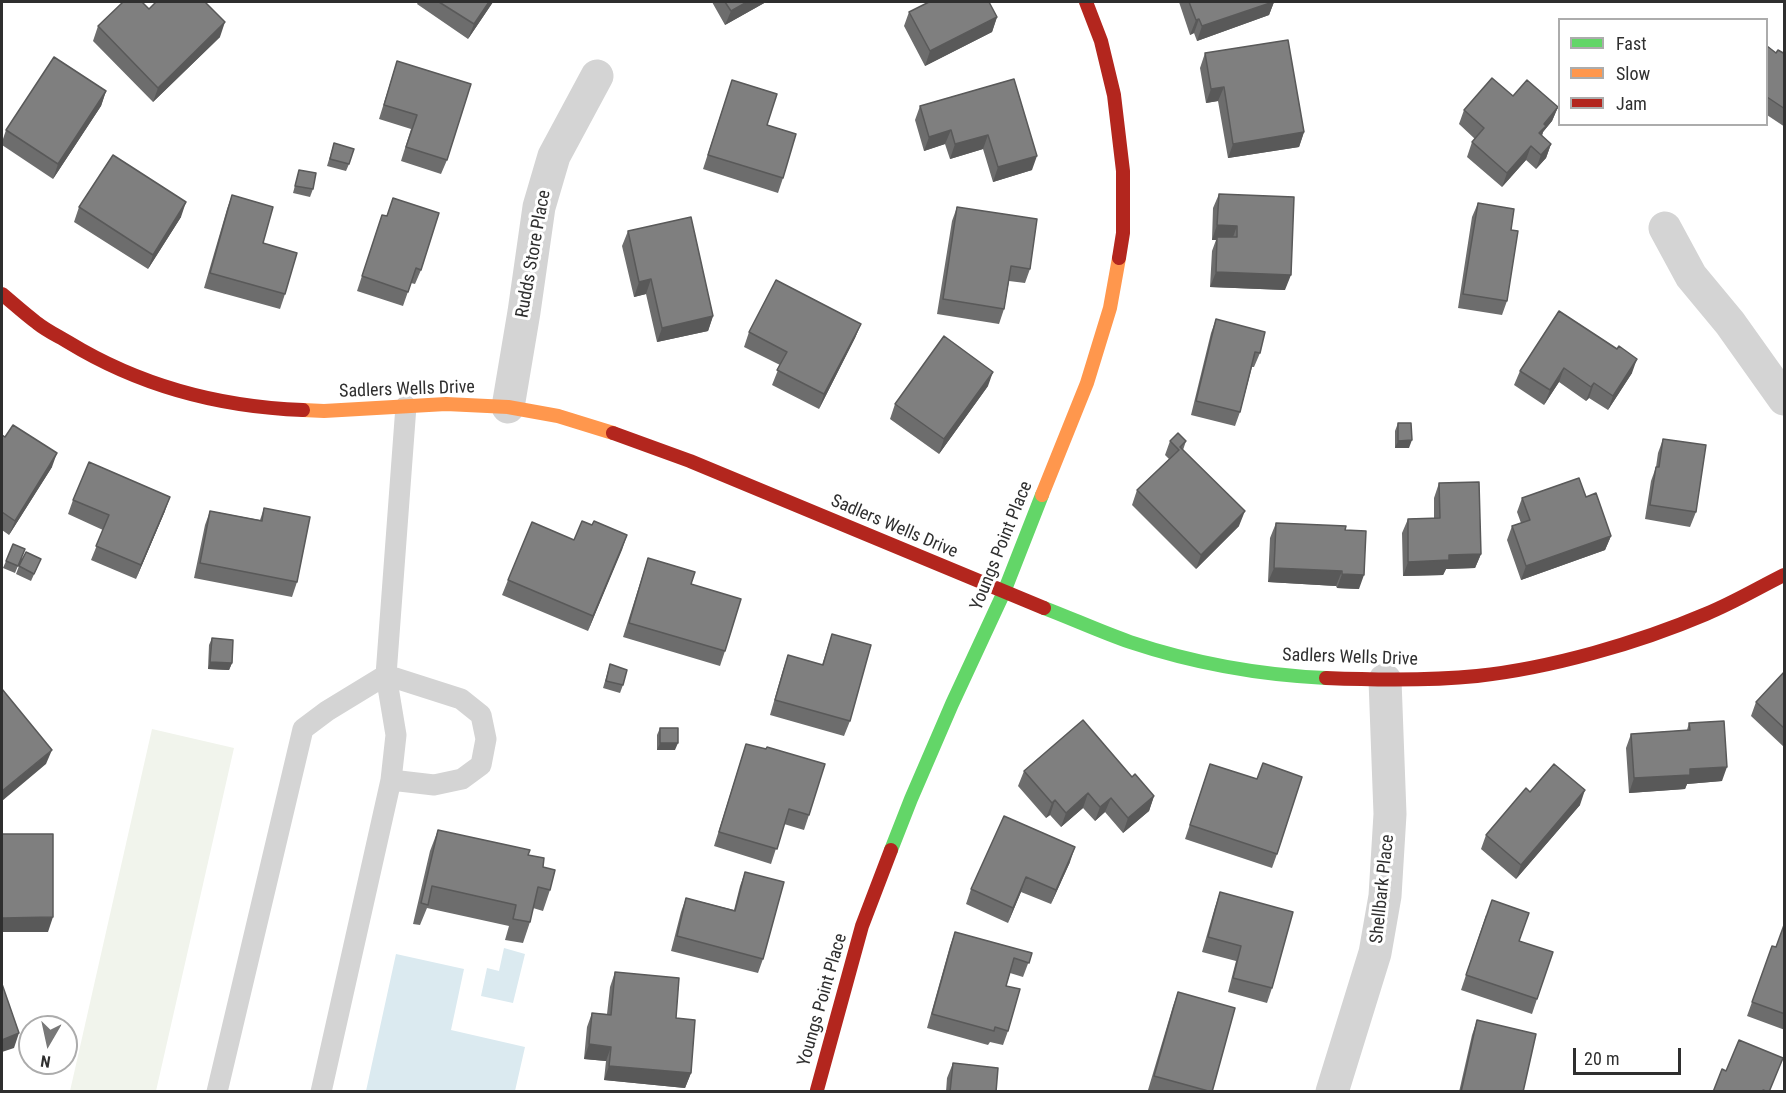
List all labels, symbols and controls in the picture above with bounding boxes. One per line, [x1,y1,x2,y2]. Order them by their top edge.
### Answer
legend [1558,18,1768,126]
text: Fast [1616,33,1647,54]
text: Slow [1616,63,1650,84]
text: Jam [1616,93,1647,114]
street label: Rudds Store Place [512,188,556,320]
street label: Sadlers Wells Drive [339,377,475,403]
street label: Youngs Point Place [966,478,1038,614]
street label: Sadlers Wells Drive [827,491,961,563]
street label: Sadlers Wells Drive [1282,645,1418,671]
street label: Shellbark Place [1367,833,1399,945]
street label: Youngs Point Place [794,931,852,1069]
north arrow [18,1015,78,1075]
scale bar [1576,1036,1684,1074]
text: 20 m [1584,1048,1619,1069]
text: N [39,1051,52,1071]

